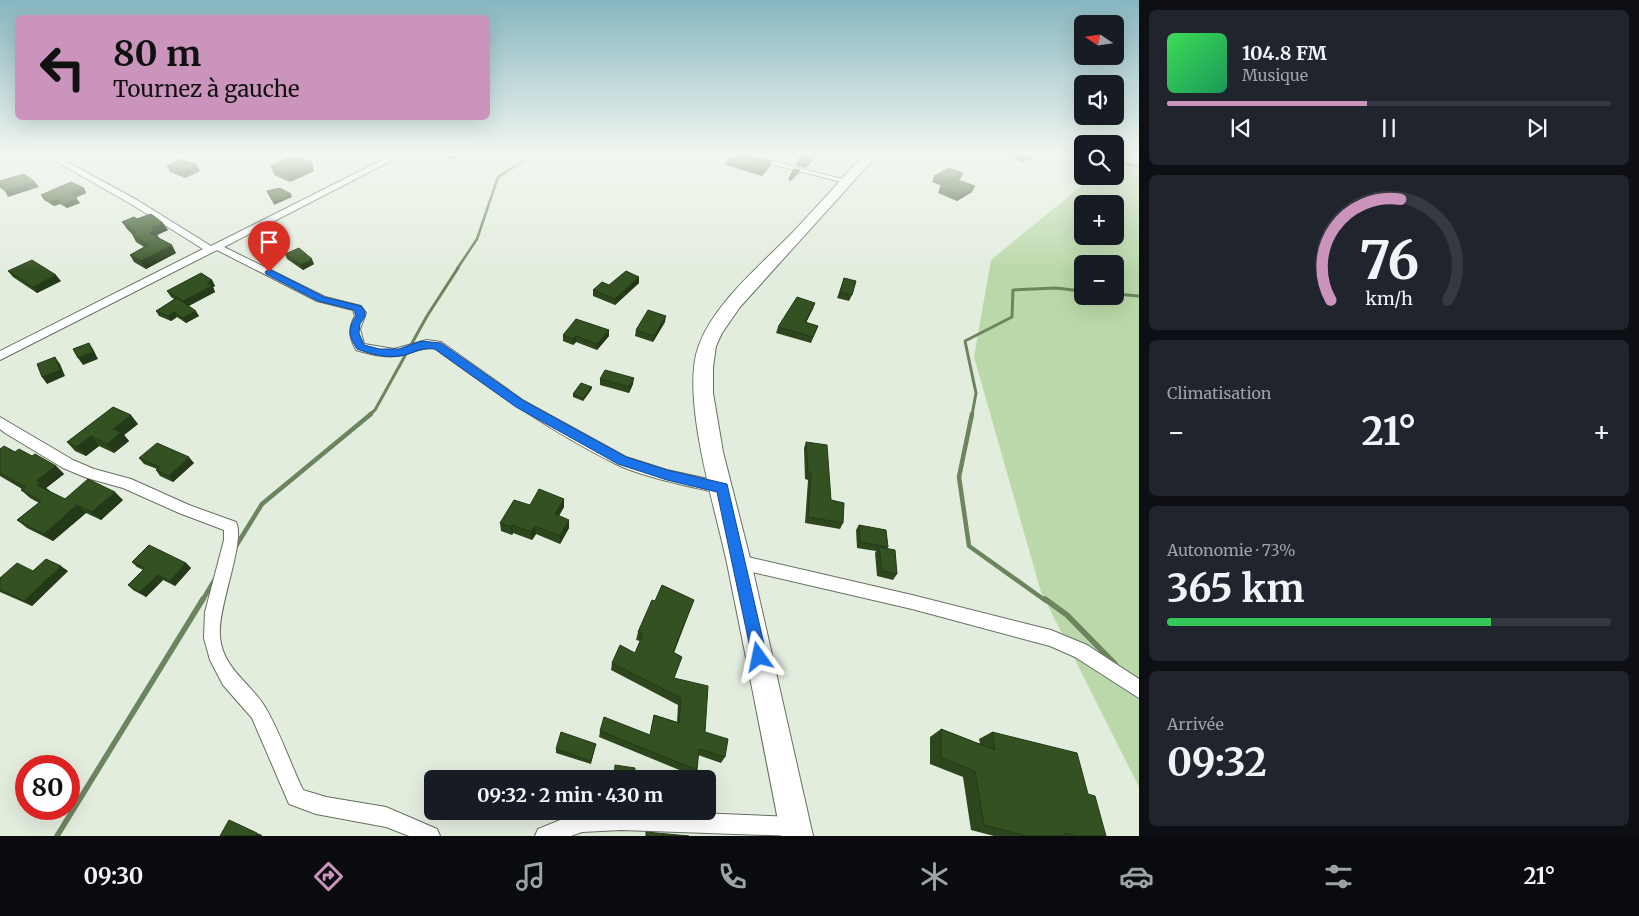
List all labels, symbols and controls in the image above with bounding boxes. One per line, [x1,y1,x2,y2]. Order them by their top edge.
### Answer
north arrow [1074,15,1124,65]
map controls [1074,15,1124,305]
text: 80 m [113,32,201,76]
icon: left [30,35,95,100]
text: 104.8 FM [1242,41,1327,65]
text: Musique [1242,65,1308,85]
text: Tournez à gauche [113,75,300,103]
button: sound [1074,75,1124,125]
icon: previous [1227,114,1255,142]
icon: pause [1375,114,1403,142]
icon: next [1523,114,1551,142]
button: search [1074,135,1124,185]
button: + [1074,195,1124,245]
pin [248,221,290,272]
icon: arrive [255,228,283,256]
text: 76 [1359,228,1419,293]
button: − [1074,255,1124,305]
text: km/h [1365,287,1413,310]
text: Climatisation [1167,383,1271,403]
text: 21° [1362,408,1416,455]
text: − [1167,414,1186,450]
text: + [1592,414,1611,450]
text: Autonomie · 73% [1167,540,1296,560]
text: 365 km [1167,565,1304,612]
position arrow [732,630,784,682]
text: Arrivée [1167,714,1224,734]
text: 09:32 [1167,739,1267,786]
speed limit sign: 80 [15,755,80,820]
text: 09:32 · 2 min · 430 m [477,783,663,807]
icon: directions [311,859,346,894]
icon: music [513,859,548,894]
icon: phone [715,859,750,894]
icon: climate [917,859,952,894]
icon: car [1119,859,1154,894]
icon: filters [1321,859,1356,894]
text: 09:30 [84,862,143,890]
text: 21° [1524,862,1555,890]

